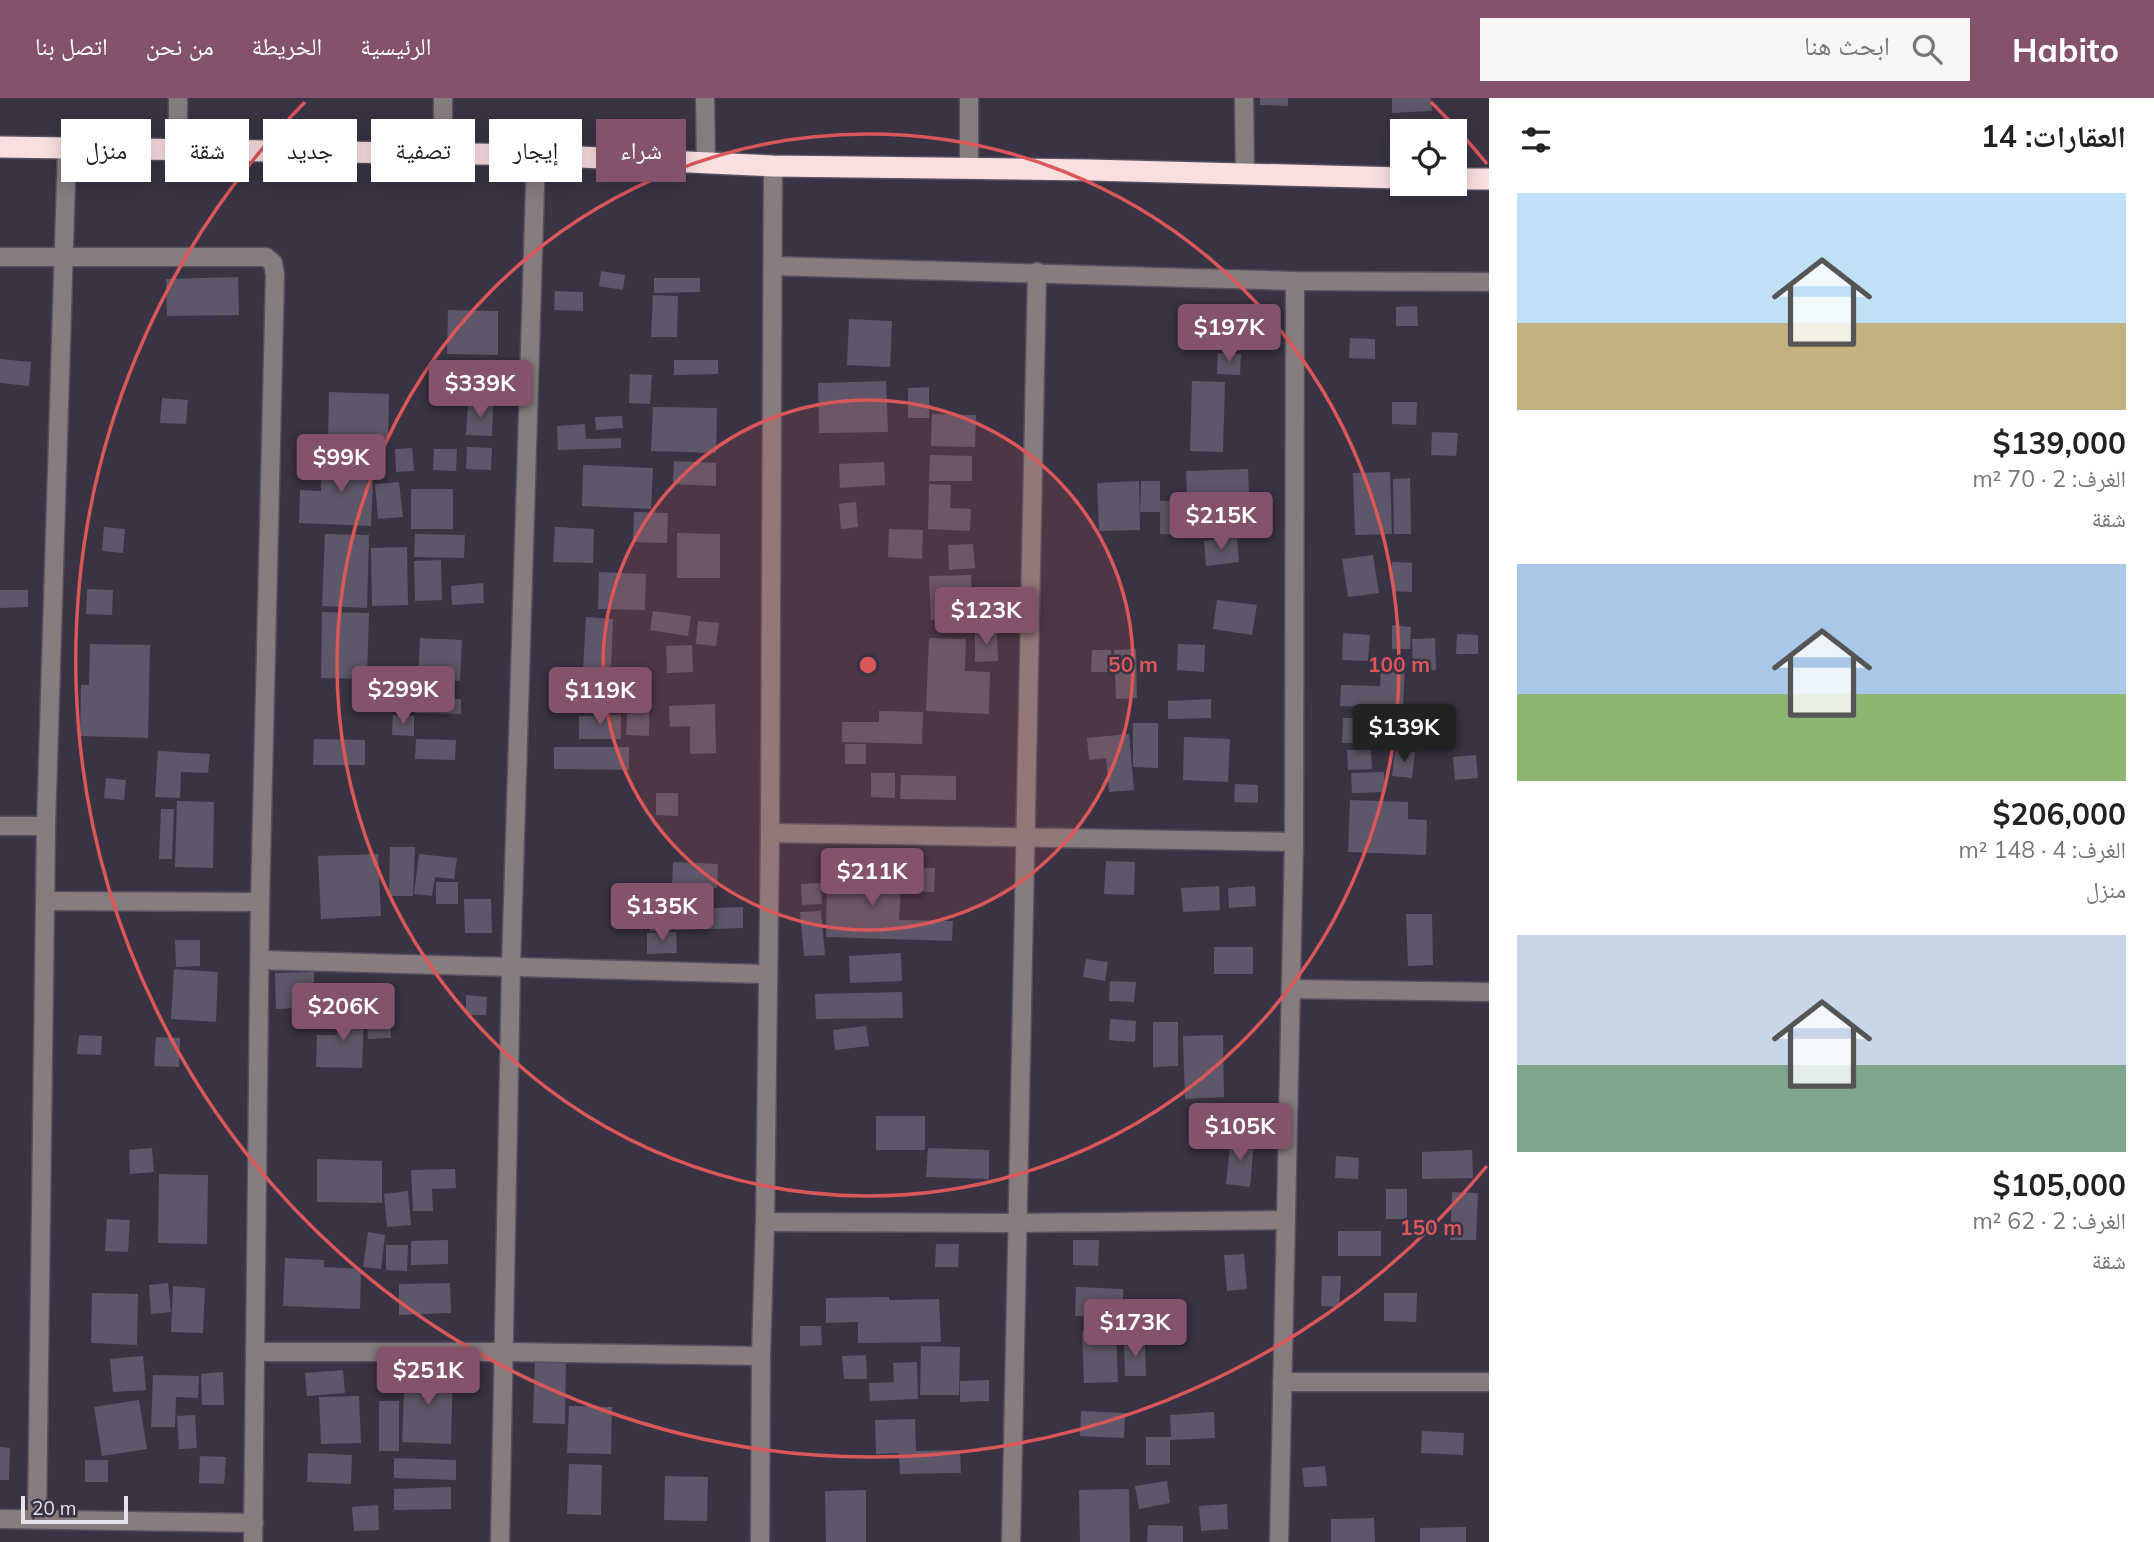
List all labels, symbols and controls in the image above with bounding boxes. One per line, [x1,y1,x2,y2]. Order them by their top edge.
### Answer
search box [1480,18,1970,81]
text: ابحث هنا [1804,29,1890,62]
text: Habito [2012,29,2119,70]
icon: search [1908,30,1946,68]
text: اتصل بنا [35,31,108,61]
text: من نحن [146,31,214,61]
text: الخريطة [252,31,322,61]
text: الرئيسية [360,31,431,61]
text: العقارات: 14 [1981,117,2126,155]
chip: منزل [61,119,151,182]
chip: شقة [165,119,249,182]
chip: جديد [263,119,357,182]
chip: تصفية [371,119,475,182]
chip: إيجار [489,119,582,182]
chip: شراء [596,119,686,182]
map controls [1390,119,1467,196]
button: locate [1390,119,1467,196]
icon: filters [1517,121,1555,159]
icon: home [1759,239,1885,365]
pin: $197K [1180,304,1278,364]
text: $197K [1194,312,1264,341]
pin: $339K [431,360,529,420]
text: $339K [445,368,515,397]
text: $139,000 [1993,424,2126,462]
pin: $99K [300,434,382,494]
text: $99K [313,442,369,471]
text: الغرف: 2 · 70 m² [1972,464,2126,493]
pin: $215K [1172,492,1270,552]
text: $215K [1186,500,1256,529]
text: شقة [2092,504,2126,533]
pin: $123K [937,588,1035,647]
text: $123K [951,595,1021,624]
icon: home [1759,610,1885,736]
text: 50 m [1108,651,1158,677]
text: 100 m [1368,651,1430,677]
centre of rings [856,653,880,677]
pin: $299K [354,666,452,726]
pin: $119K [551,668,649,727]
text: $299K [368,674,438,703]
text: $119K [565,675,635,704]
pin: $139K [1355,704,1453,764]
text: $139K [1369,712,1439,741]
text: $206,000 [1993,795,2126,833]
text: الغرف: 4 · 148 m² [1959,835,2126,864]
pin: $211K [823,848,921,908]
text: $211K [837,856,907,885]
text: منزل [2086,875,2126,904]
pin: $135K [613,884,711,943]
text: $135K [627,891,697,920]
icon: home [1759,981,1885,1107]
pin: $206K [294,984,392,1043]
text: $206K [308,991,378,1020]
pin: $105K [1191,1104,1289,1163]
text: $105K [1205,1111,1275,1140]
text: $105,000 [1993,1166,2126,1204]
text: الغرف: 2 · 62 m² [1972,1206,2126,1235]
text: 150 m [1400,1214,1462,1240]
text: شقة [2092,1246,2126,1275]
pin: $173K [1086,1300,1184,1359]
text: $173K [1100,1307,1170,1336]
pin: $251K [379,1348,477,1407]
text: $251K [393,1355,463,1384]
scale bar [21,1493,128,1525]
text: 20 m [32,1496,76,1520]

